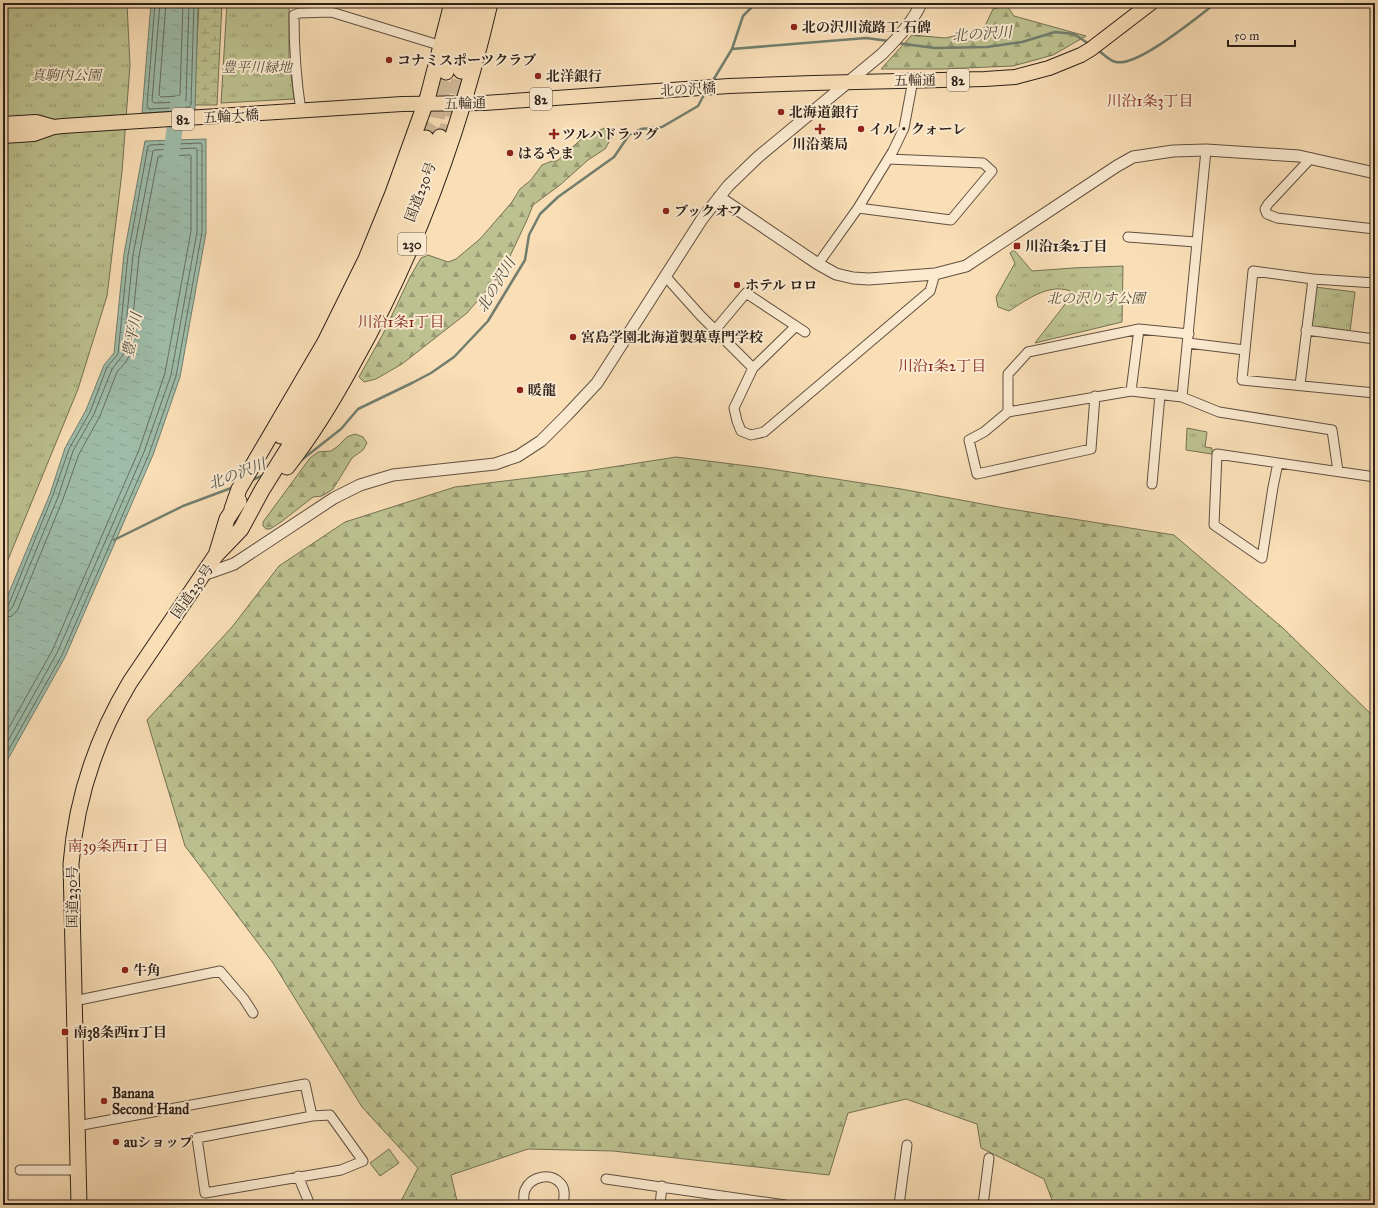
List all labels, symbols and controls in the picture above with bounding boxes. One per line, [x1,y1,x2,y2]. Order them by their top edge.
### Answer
place label: 北の沢川流路工 石碑 [802,19,931,36]
marker: 北の沢川流路工 石碑 [789,22,799,32]
scale bar [1228,22,1295,48]
water label: 北の沢川 [951,23,1015,45]
text: 50 m [1234,29,1259,43]
place label: コナミスポーツクラブ [397,52,536,69]
marker: コナミスポーツクラブ [384,55,394,65]
park label: 豊平川緑地 [222,59,294,76]
park label: 真駒内公園 [31,67,103,84]
place label: 北洋銀行 [546,68,602,85]
road number: 82 [947,69,969,91]
marker: 北洋銀行 [533,71,543,81]
street label: 五輪通 [894,72,936,89]
street label: 北の沢橋 [660,80,716,99]
road number: 82 [530,88,552,110]
district label: 川沿1条3丁目 [1107,92,1193,110]
street label: 五輪通 [444,94,486,113]
place label: 北海道銀行 [789,104,859,121]
street label: 五輪大橋 [203,107,259,126]
marker: 北海道銀行 [776,107,786,117]
road number: 82 [172,108,194,130]
place label: イル・クォーレ [869,121,966,138]
marker: 川沿薬局 [815,124,825,134]
marker: イル・クォーレ [856,124,866,134]
place label: ツルハドラッグ [562,126,658,143]
marker: ツルハドラッグ [549,129,559,139]
place label: 川沿薬局 [792,136,848,153]
place label: はるやま [518,145,574,162]
marker: はるやま [505,148,515,158]
street label: 国道230号 [401,160,440,224]
place label: ブックオフ [674,203,743,220]
marker: ブックオフ [661,206,671,216]
road number: 230 [398,233,426,255]
place label: 川沿1条2丁目 [1025,238,1107,255]
marker: 川沿1条2丁目 [1012,241,1022,251]
water label: 北の沢川 [473,253,520,315]
place label: ホテル ロロ [745,277,817,294]
marker: ホテル ロロ [732,280,742,290]
park label: 北の沢りす公園 [1047,290,1147,307]
water label: 豊平川 [119,309,146,359]
district label: 川沿1条1丁目 [358,313,444,331]
place label: 宮島学園北海道製菓専門学校 [581,329,763,346]
marker: 宮島学園北海道製菓専門学校 [568,332,578,342]
district label: 川沿1条2丁目 [898,357,986,375]
place label: 暖龍 [528,382,556,399]
marker: 暖龍 [515,385,525,395]
water label: 北の沢川 [206,454,270,493]
street label: 国道230号 [167,561,217,622]
district label: 南39条西11丁目 [68,837,168,855]
street label: 国道230号 [64,866,81,928]
place label: 牛角 [133,962,161,979]
marker: 牛角 [120,965,130,975]
place label: 南38条西11丁目 [73,1024,167,1042]
marker: 南38条西11丁目 [60,1027,70,1037]
place label: Banana Second Hand [112,1085,190,1118]
marker: Banana Second Hand [99,1096,109,1106]
place label: auショップ [124,1134,193,1151]
marker: auショップ [111,1137,121,1147]

